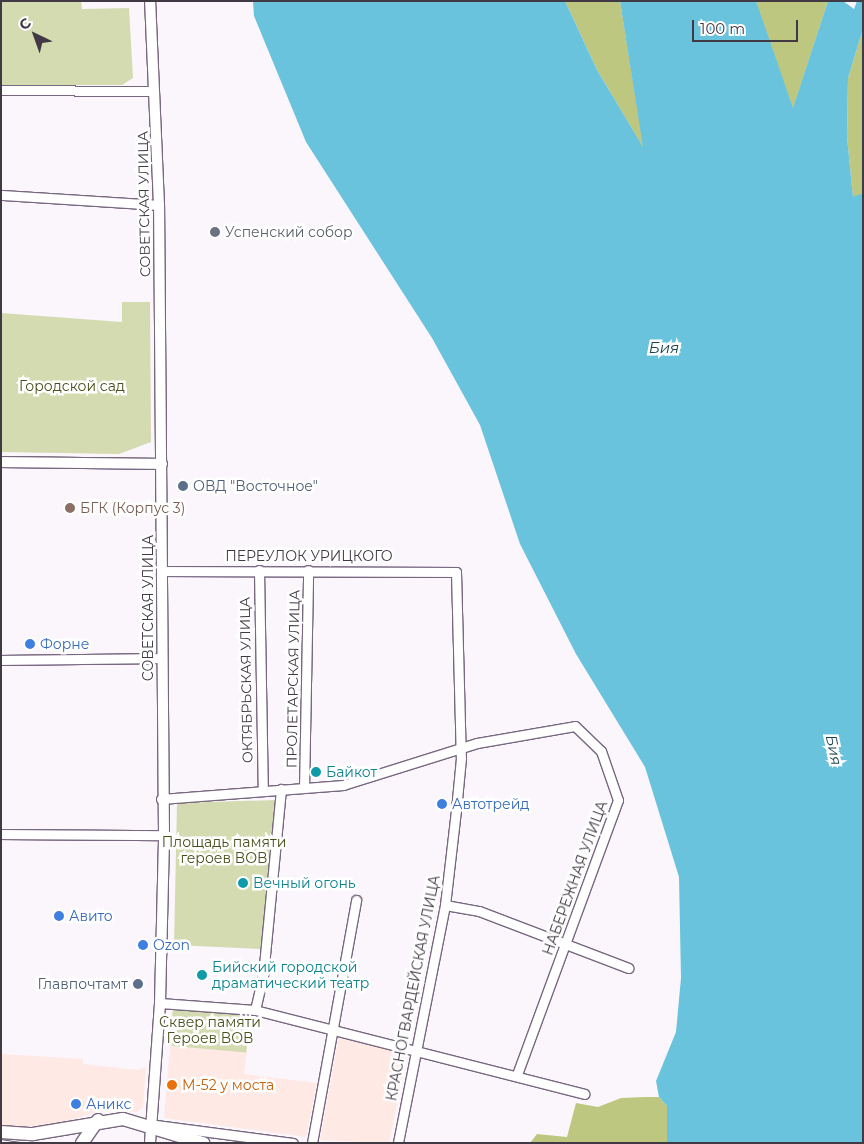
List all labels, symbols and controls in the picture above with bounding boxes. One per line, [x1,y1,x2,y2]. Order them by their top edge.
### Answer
north arrow [10,10,60,60]
scale bar [694,10,800,42]
text: С [15,14,35,34]
text: 100 m [700,19,745,38]
street label: СОВЕТСКАЯ УЛИЦА [134,131,154,277]
place label: Успенский собор [225,224,353,240]
marker: Успенский собор [209,226,221,238]
water label: Бия [649,339,679,357]
park label: Городской сад [19,378,125,394]
place label: ОВД "Восточное" [193,478,318,494]
marker: ОВД "Восточное" [177,480,189,492]
place label: БГК (Корпус 3) [80,500,185,516]
marker: БГК (Корпус 3) [64,502,76,514]
street label: СОВЕТСКАЯ УЛИЦА [140,535,156,681]
street label: ПЕРЕУЛОК УРИЦКОГО [225,548,393,564]
street label: ПРОЛЕТАРСКАЯ УЛИЦА [283,590,303,768]
street label: ОКТЯБРЬСКАЯ УЛИЦА [236,597,256,763]
place label: Форне [40,636,89,652]
marker: Форне [24,638,36,650]
water label: Бия [822,733,846,767]
place label: Байкот [326,764,377,780]
marker: Байкот [310,766,322,778]
place label: Автотрейд [452,796,529,812]
marker: Автотрейд [436,798,448,810]
street label: НАБЕРЕЖНАЯ УЛИЦА [539,798,611,958]
park label: Площадь памяти героев ВОВ [162,834,286,866]
street label: КРАСНОГВАРДЕЙСКАЯ УЛИЦА [383,874,443,1102]
place label: Вечный огонь [253,875,356,891]
marker: Вечный огонь [237,877,249,889]
place label: Авито [69,908,113,924]
marker: Авито [53,910,65,922]
place label: Ozon [153,937,190,953]
marker: Ozon [137,939,149,951]
place label: Бийский городской драматический театр [212,959,369,992]
marker: Бийский городской драматический театр [196,969,208,981]
place label: Главпочтамт [37,976,128,992]
marker: Главпочтамт [132,978,144,990]
park label: Сквер памяти Героев ВОВ [159,1014,261,1046]
place label: М-52 у моста [182,1077,274,1093]
marker: М-52 у моста [166,1079,178,1091]
place label: Аникс [86,1096,131,1112]
marker: Аникс [70,1098,82,1110]

